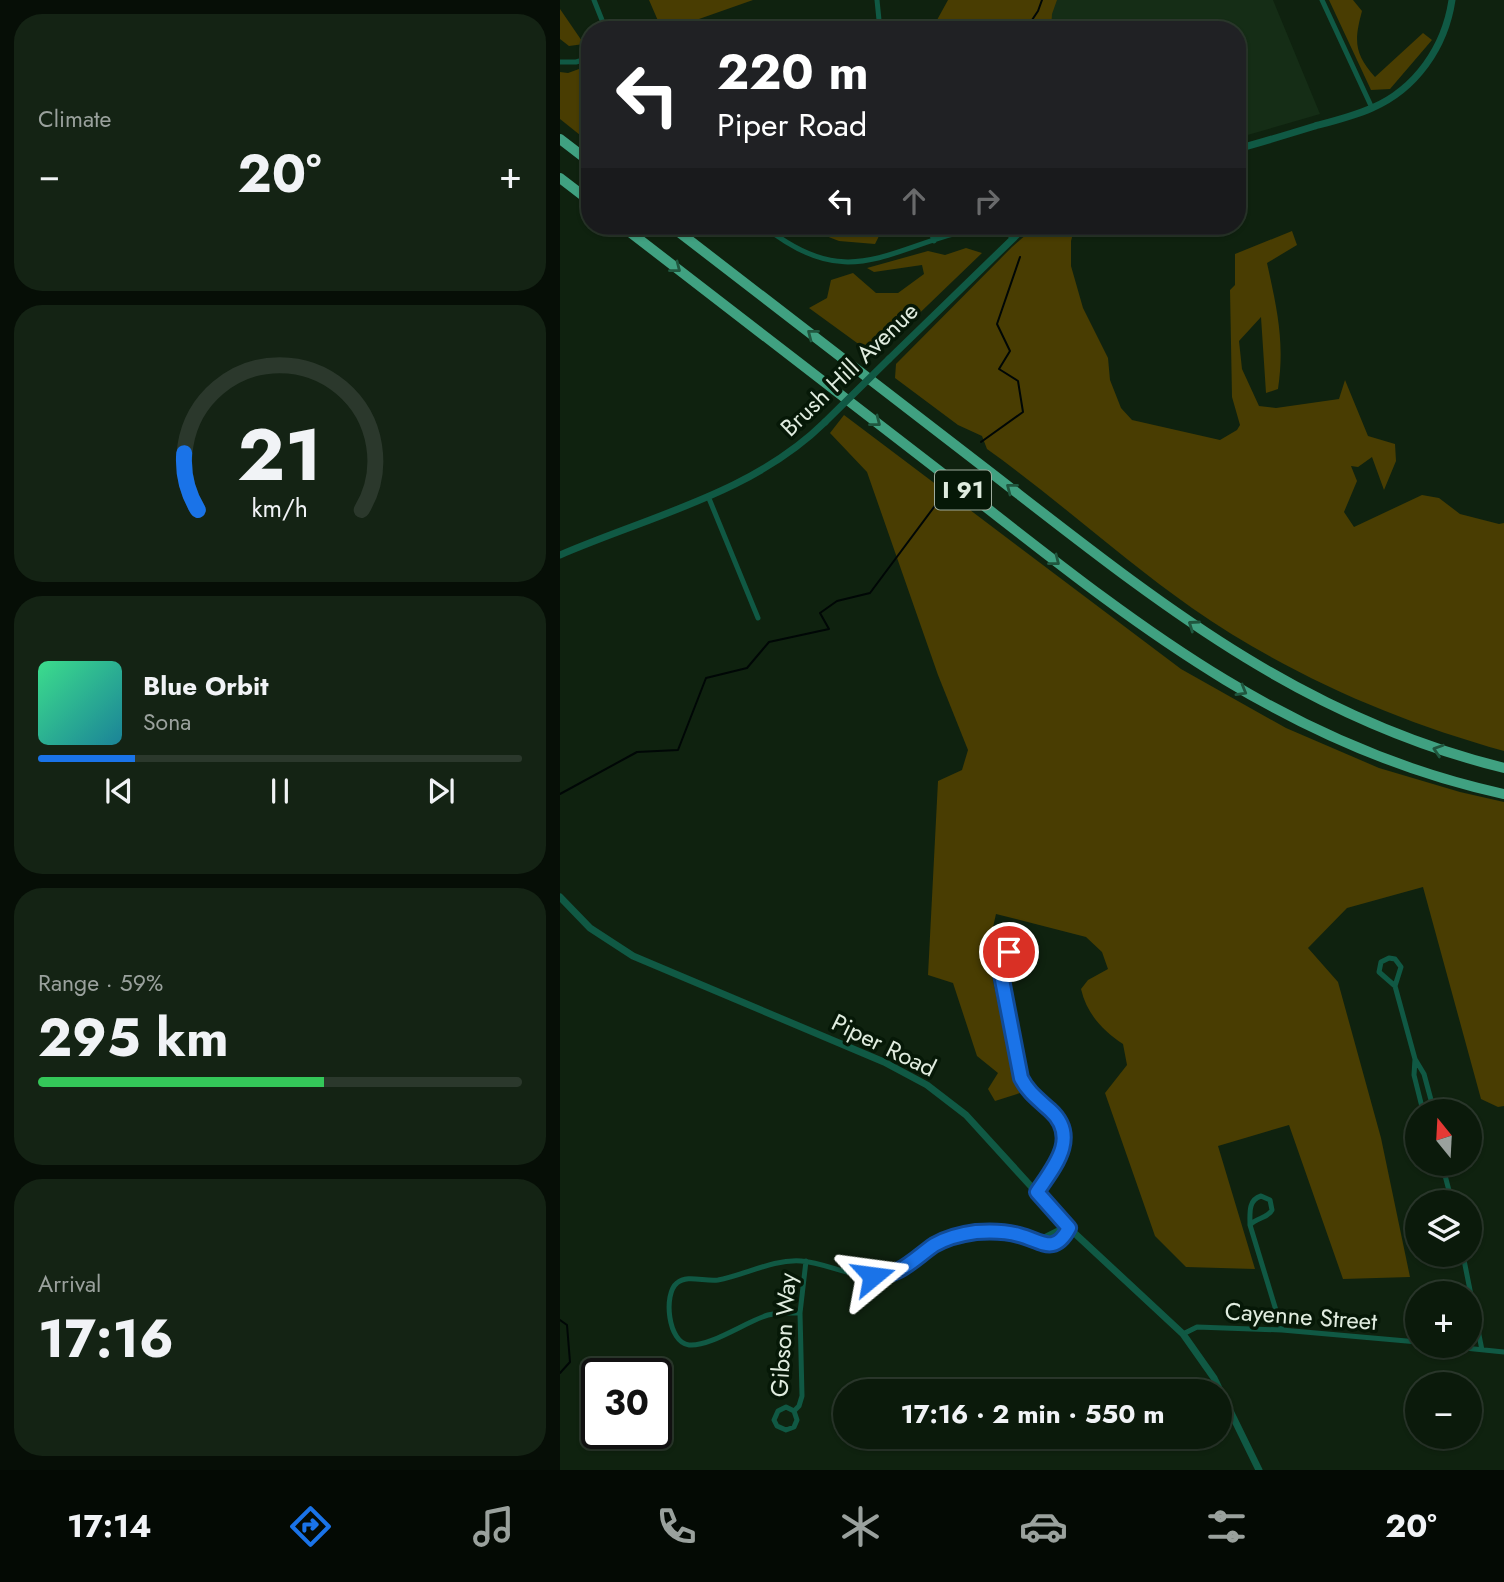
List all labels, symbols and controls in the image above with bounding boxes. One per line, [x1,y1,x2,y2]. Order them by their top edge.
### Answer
text: 220 m [717,37,869,107]
icon: left [602,49,693,140]
text: Climate [38,102,111,136]
text: Piper Road [717,102,867,148]
text: 20° [238,136,322,212]
text: − [38,147,60,202]
text: + [499,147,522,202]
icon: left [822,182,860,220]
icon: ahead [895,182,933,220]
icon: right [968,182,1006,220]
one-way arrow [668,259,681,272]
street label: Brush Hill Avenue [772,294,926,444]
one-way arrow [807,330,819,343]
text: 21 [238,402,322,507]
one-way arrow [868,413,880,426]
road number: I 91 [935,470,991,510]
one-way arrow [1006,484,1019,497]
text: km/h [252,490,308,526]
one-way arrow [1048,553,1060,565]
one-way arrow [1188,621,1201,633]
text: Blue Orbit [143,667,268,705]
one-way arrow [1234,683,1247,696]
text: Sona [143,705,191,739]
one-way arrow [1433,743,1445,758]
icon: previous [100,772,138,810]
icon: pause [261,772,299,810]
icon: next [422,772,460,810]
pin [979,922,1039,982]
icon: arrive [990,933,1028,971]
text: Range · 59% [38,966,163,1000]
text: 295 km [38,1000,229,1076]
street label: Piper Road [826,1005,942,1085]
north arrow [1405,1099,1482,1176]
map controls [1405,1099,1482,1449]
button: layers [1405,1190,1482,1267]
position arrow [836,1239,910,1313]
text: Arrival [38,1267,101,1301]
street label: Gibson Way [761,1271,805,1398]
button: + [1405,1281,1482,1358]
street label: Cayenne Street [1224,1293,1378,1339]
text: 17:16 [38,1301,174,1377]
speed limit sign: 30 [581,1358,672,1449]
button: − [1405,1372,1482,1449]
text: 17:16 · 2 min · 550 m [900,1395,1165,1433]
icon: directions [286,1502,335,1551]
icon: music [469,1502,518,1551]
icon: phone [652,1502,701,1551]
icon: climate [836,1502,885,1551]
icon: car [1019,1502,1068,1551]
icon: filters [1202,1502,1251,1551]
text: 17:14 [67,1503,152,1549]
text: 20° [1385,1503,1437,1549]

